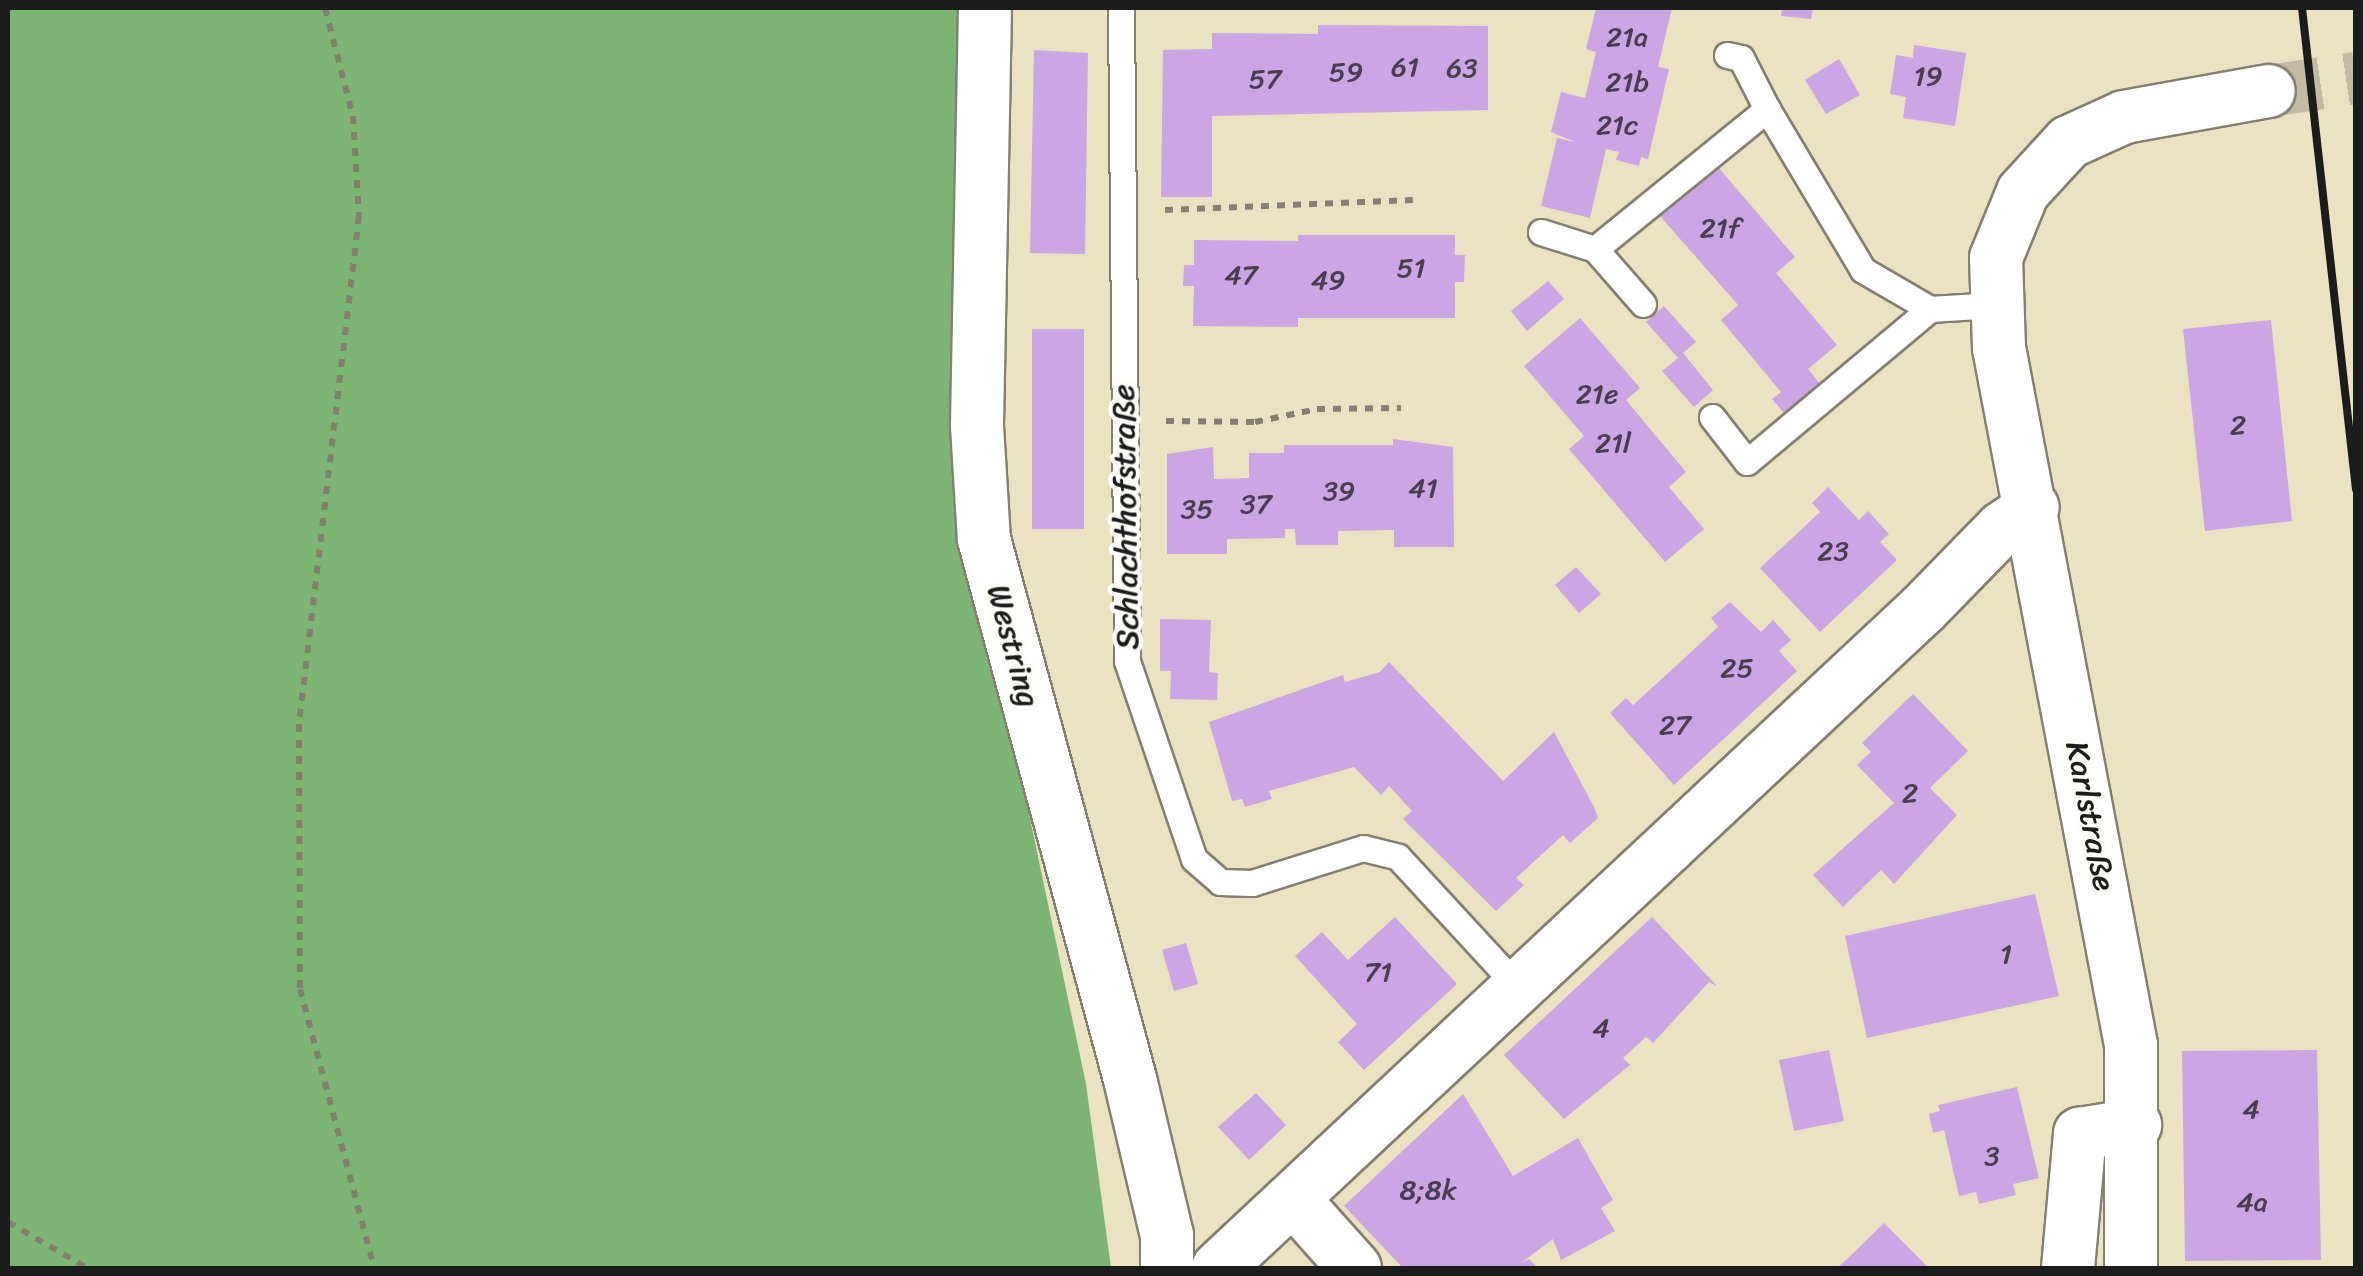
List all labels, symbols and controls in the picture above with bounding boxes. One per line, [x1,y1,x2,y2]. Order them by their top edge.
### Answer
house number: 21a [1606,20,1648,54]
house number: 61 [1391,50,1419,84]
house number: 63 [1446,51,1478,85]
house number: 59 [1329,55,1363,89]
house number: 19 [1913,59,1943,93]
house number: 57 [1248,62,1282,96]
house number: 21b [1605,65,1649,99]
house number: 21c [1596,108,1638,142]
house number: 21f [1700,211,1740,245]
house number: 51 [1396,251,1426,285]
house number: 47 [1224,258,1258,292]
house number: 49 [1311,263,1345,297]
house number: 21e [1576,377,1618,411]
street label: Schlachthofstraße [1104,384,1148,650]
house number: 2 [2230,408,2246,442]
house number: 21l [1595,426,1631,460]
house number: 41 [1408,471,1438,505]
house number: 39 [1323,474,1355,508]
house number: 37 [1240,487,1272,521]
house number: 35 [1181,492,1213,526]
house number: 23 [1817,534,1849,568]
street label: Westring [978,581,1048,711]
house number: 25 [1720,651,1754,685]
house number: 27 [1659,708,1691,742]
street label: Karlstraße [2057,738,2123,894]
house number: 2 [1902,776,1918,810]
house number: 1 [2000,937,2012,971]
house number: 71 [1364,955,1392,989]
house number: 4 [1592,1011,1610,1045]
house number: 4 [2242,1092,2260,1126]
house number: 3 [1984,1139,2000,1173]
house number: 8;8k [1399,1173,1457,1207]
house number: 4a [2236,1185,2268,1219]

